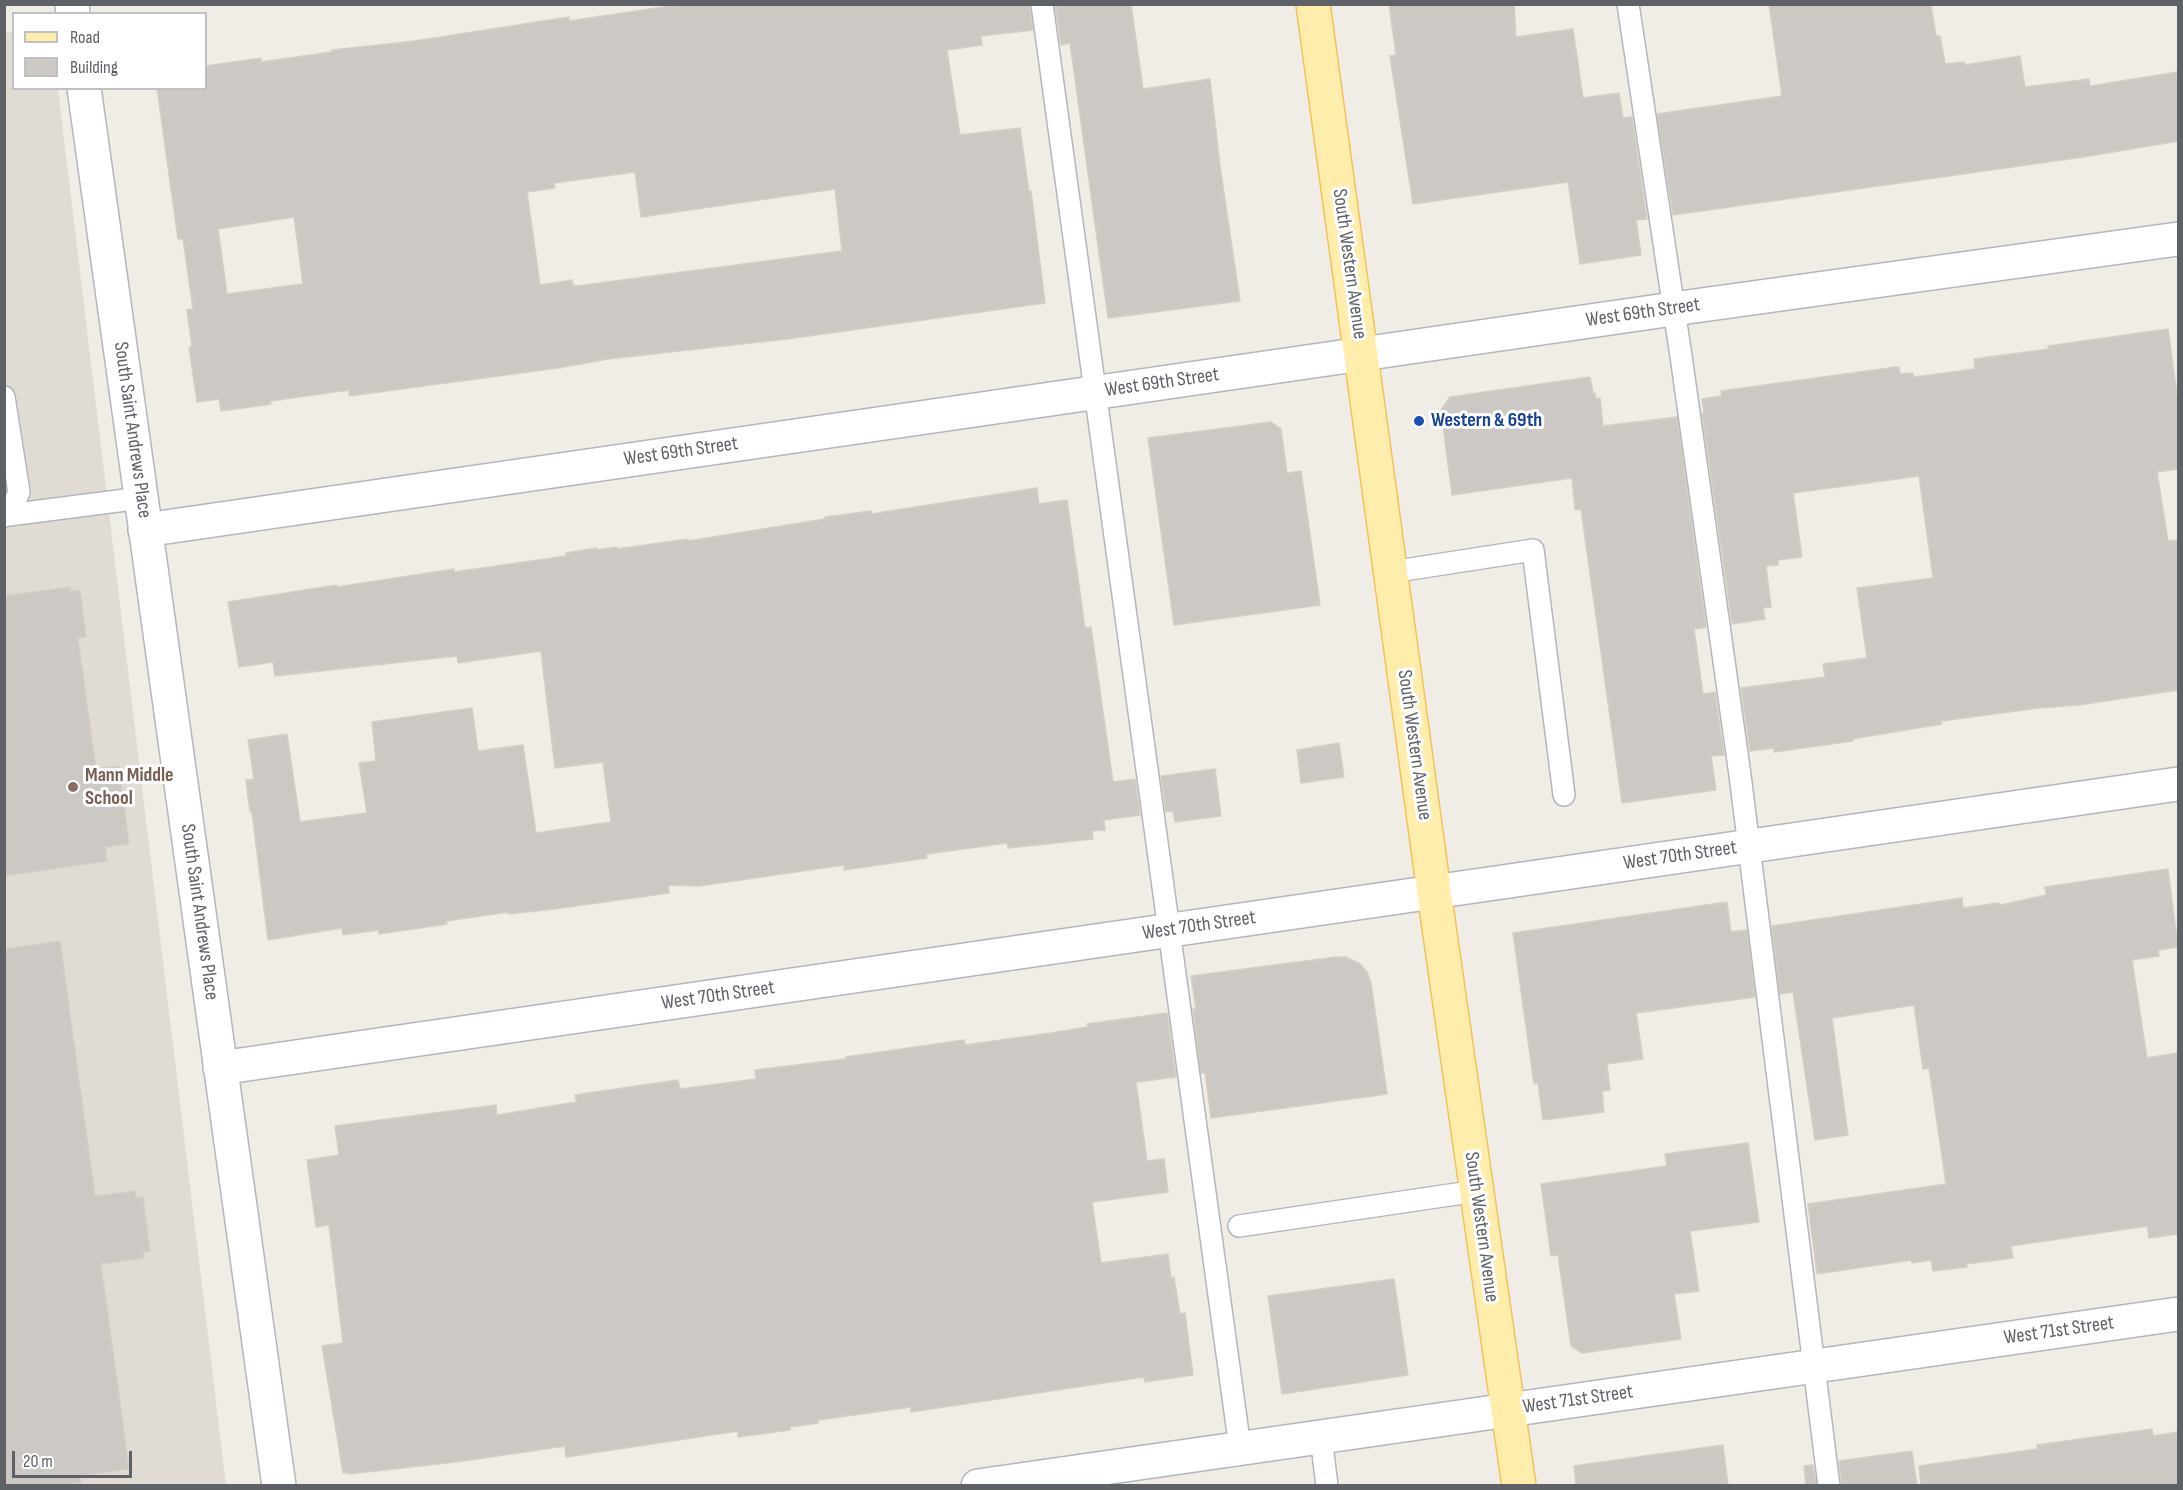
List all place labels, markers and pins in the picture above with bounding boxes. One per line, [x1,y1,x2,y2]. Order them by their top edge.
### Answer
place label: Western & 69th [1431,409,1542,433]
marker: Western & 69th [1412,414,1426,428]
place label: Mann Middle School [85,764,173,811]
marker: Mann Middle School [66,780,80,794]

